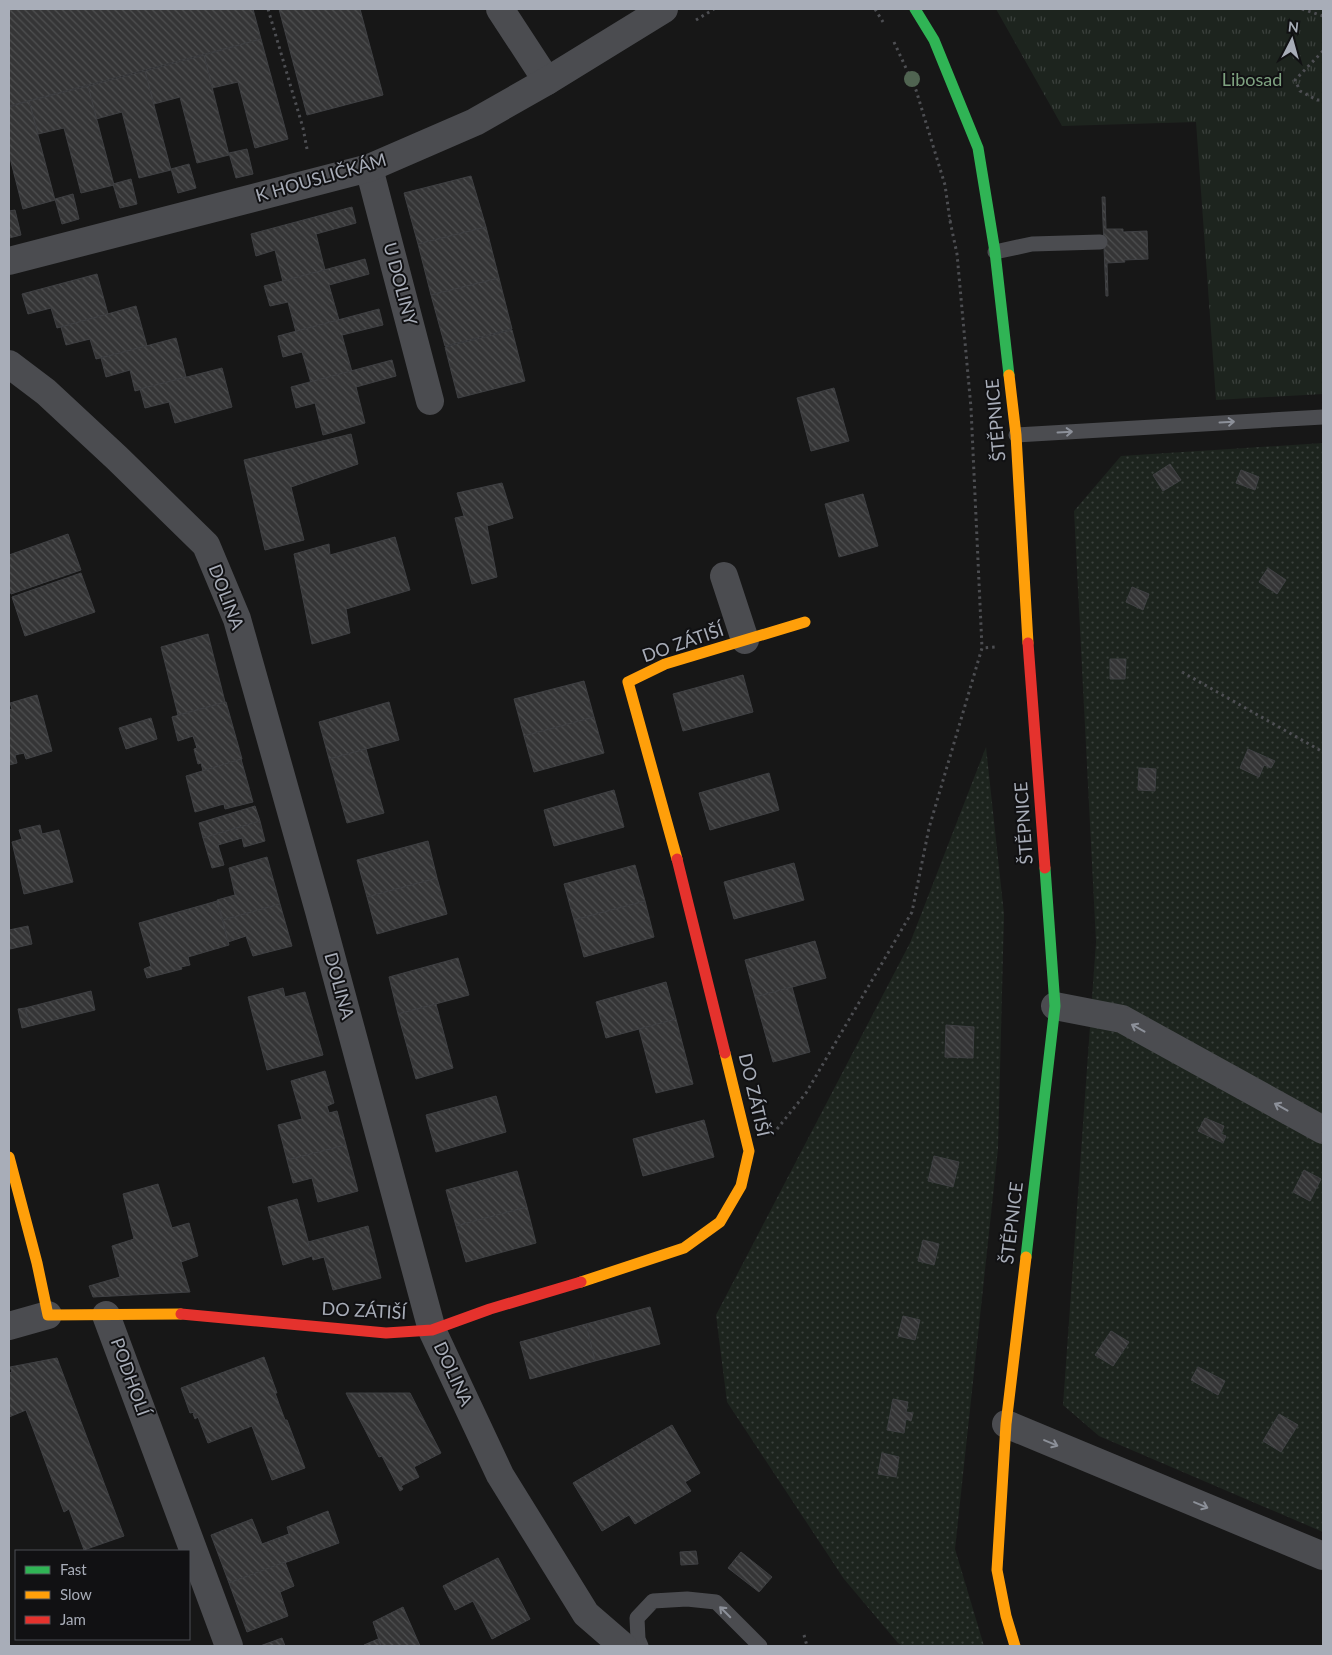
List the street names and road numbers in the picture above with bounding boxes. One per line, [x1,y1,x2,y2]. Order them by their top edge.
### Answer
street label: K HOUSLIČKÁM [253,148,389,206]
street label: U DOLINY [379,240,423,328]
street label: ŠTĚPNICE [980,378,1010,462]
street label: DOLINA [204,561,250,633]
street label: DO ZÁTIŠÍ [639,618,727,666]
street label: ŠTĚPNICE [1009,781,1037,865]
street label: DOLINA [321,950,360,1022]
street label: DO ZÁTIŠÍ [735,1051,775,1140]
street label: ŠTĚPNICE [995,1180,1027,1265]
street label: DO ZÁTIŠÍ [321,1297,408,1323]
street label: PODHOLÍ [107,1335,156,1420]
street label: DOLINA [430,1338,479,1410]

